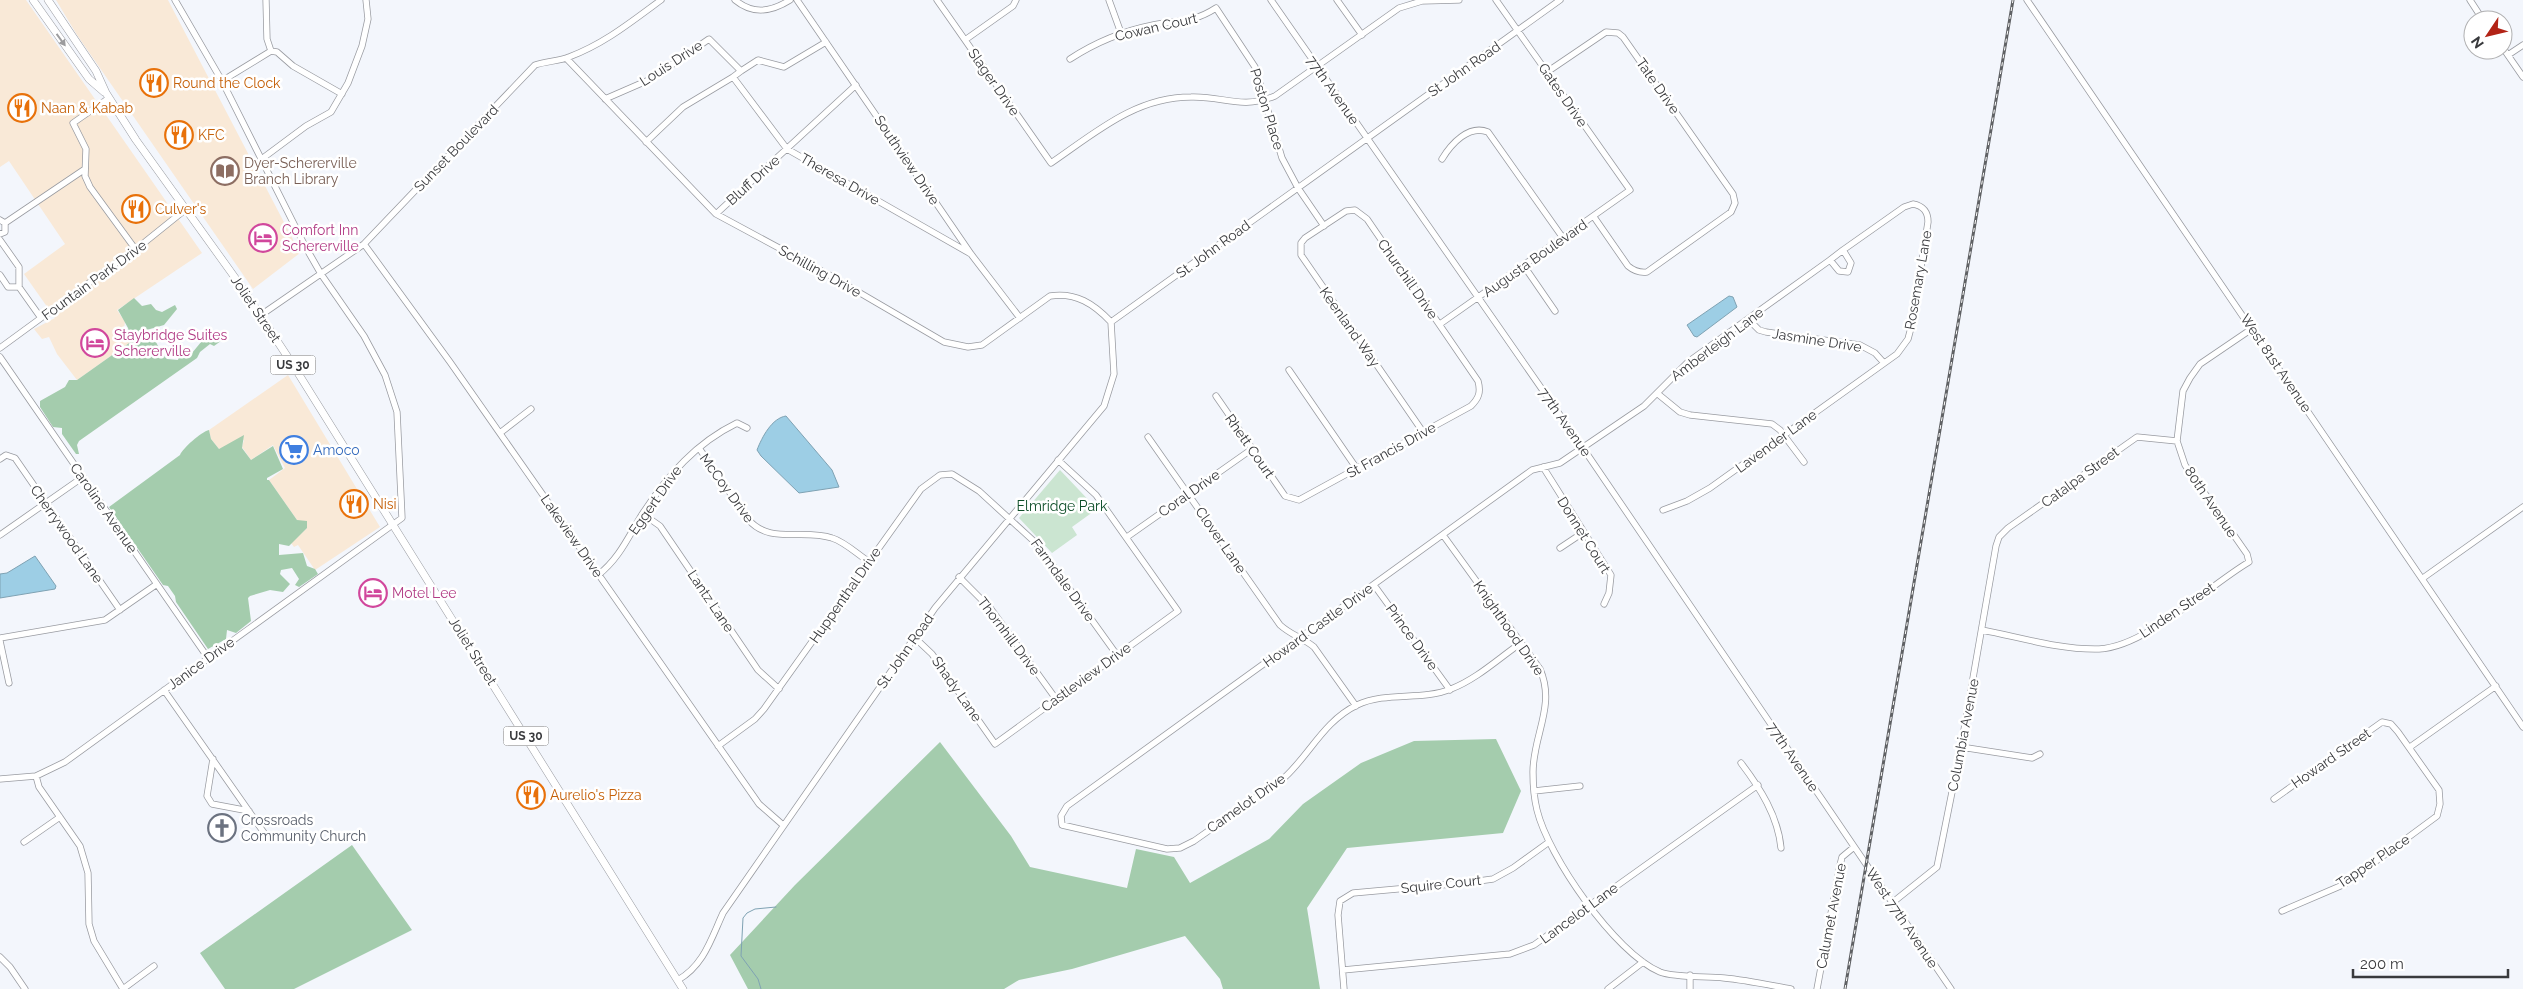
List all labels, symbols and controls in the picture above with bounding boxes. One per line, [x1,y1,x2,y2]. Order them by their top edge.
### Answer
street label: Cowan Court [1113,10,1199,44]
north arrow [2463,10,2513,60]
one-way arrow [56,33,66,47]
text: N [2468,33,2487,51]
street label: Louis Drive [637,37,705,89]
street label: St John Road [1425,38,1503,100]
street label: Slager Drive [965,45,1023,119]
street label: 77th Avenue [1303,53,1363,127]
street label: Tate Drive [1633,55,1683,117]
street label: Gates Drive [1535,60,1591,130]
street label: Poston Place [1247,66,1287,152]
restaurant icon: Round the Clock [139,68,169,98]
place label: Round the Clock [173,75,281,91]
restaurant icon: Naan & Kabab [7,93,37,123]
place label: Naan & Kabab [41,100,134,116]
street label: Sunset Boulevard [411,101,501,195]
street label: Southview Drive [871,112,943,208]
restaurant icon: KFC [164,120,194,150]
place label: KFC [198,127,225,143]
street label: Theresa Drive [797,150,883,208]
street label: Bluff Drive [723,152,783,208]
place label: Dyer-Schererville Branch Library [244,155,357,187]
library icon: Dyer-Schererville Branch Library [210,156,240,186]
restaurant icon: Culver's [121,194,151,224]
place label: Culver's [155,201,206,217]
street label: Augusta Boulevard [1480,216,1590,300]
street label: St. John Road [1173,217,1253,281]
place label: Comfort Inn Schererville [282,222,359,254]
hotel icon: Comfort Inn Schererville [248,223,278,253]
street label: Rosemary Lane [1901,229,1935,331]
street label: Churchill Drive [1375,236,1441,322]
street label: Fountain Park Drive [39,237,149,323]
street label: Schilling Drive [776,242,864,300]
street label: Joliet Street [228,273,284,346]
street label: Keenland Way [1317,284,1384,370]
street label: Amberleigh Lane [1668,304,1766,384]
street label: West 81st Avenue [2237,311,2315,415]
street label: Jasmine Drive [1771,325,1863,355]
place label: Staybridge Suites Schererville [114,327,227,359]
hotel icon: Staybridge Suites Schererville [80,328,110,358]
road number: US 30 [270,356,316,374]
street label: 77th Avenue [1535,385,1595,459]
street label: Lavender Lane [1732,406,1820,476]
street label: Rhett Court [1222,411,1278,481]
street label: St Francis Drive [1344,419,1438,481]
supermarket icon: Amoco [279,435,309,465]
place label: Amoco [313,442,360,458]
street label: Catalpa Street [2038,443,2122,511]
street label: McCoy Drive [697,450,757,526]
street label: Caroline Avenue [67,460,141,556]
street label: Eggert Drive [625,462,685,538]
street label: 80th Avenue [2181,464,2241,540]
street label: Coral Drive [1155,466,1223,520]
street label: Cherrywood Lane [27,482,107,586]
restaurant icon: Nisi [339,489,369,519]
street label: Lakeview Drive [538,492,606,580]
street label: Donnet Court [1554,494,1614,576]
place label: Nisi [373,496,397,512]
park label: Elmridge Park [1017,498,1108,514]
street label: Clover Lane [1192,504,1250,576]
street label: Farmdale Drive [1028,536,1098,624]
street label: Huppenthal Drive [806,544,884,646]
street label: Lantz Lane [684,567,738,635]
street label: Knighthood Drive [1470,577,1548,679]
hotel icon: Motel Lee [358,578,388,608]
street label: Linden Street [2137,579,2218,641]
street label: Howard Castle Drive [1260,580,1376,670]
place label: Motel Lee [392,585,457,601]
street label: Thornhill Drive [974,594,1044,678]
street label: Prince Drive [1383,601,1441,673]
street label: St. John Road [873,611,937,691]
street label: Joliet Street [446,614,500,688]
street label: Janice Drive [165,634,237,692]
street label: Castleview Drive [1038,639,1134,715]
street label: Shady Lane [929,653,985,725]
street label: Columbia Avenue [1944,677,1982,793]
street label: 77th Avenue [1764,719,1822,795]
street label: Howard Street [2288,725,2374,791]
road number: US 30 [504,726,548,746]
street label: Camelot Drive [1204,770,1288,836]
restaurant icon: Aurelio's Pizza [516,780,546,810]
place label: Aurelio's Pizza [550,787,642,803]
place label: Crossroads Community Church [241,812,366,844]
church icon: Crossroads Community Church [207,813,237,843]
street label: Tapper Place [2334,831,2412,891]
street label: Calumet Avenue [1813,862,1849,970]
street label: West 77th Avenue [1863,865,1941,971]
street label: Squire Court [1400,872,1482,896]
street label: Lancelot Lane [1537,879,1621,947]
scale bar [2353,946,2508,978]
text: 200 m [2360,955,2404,973]

